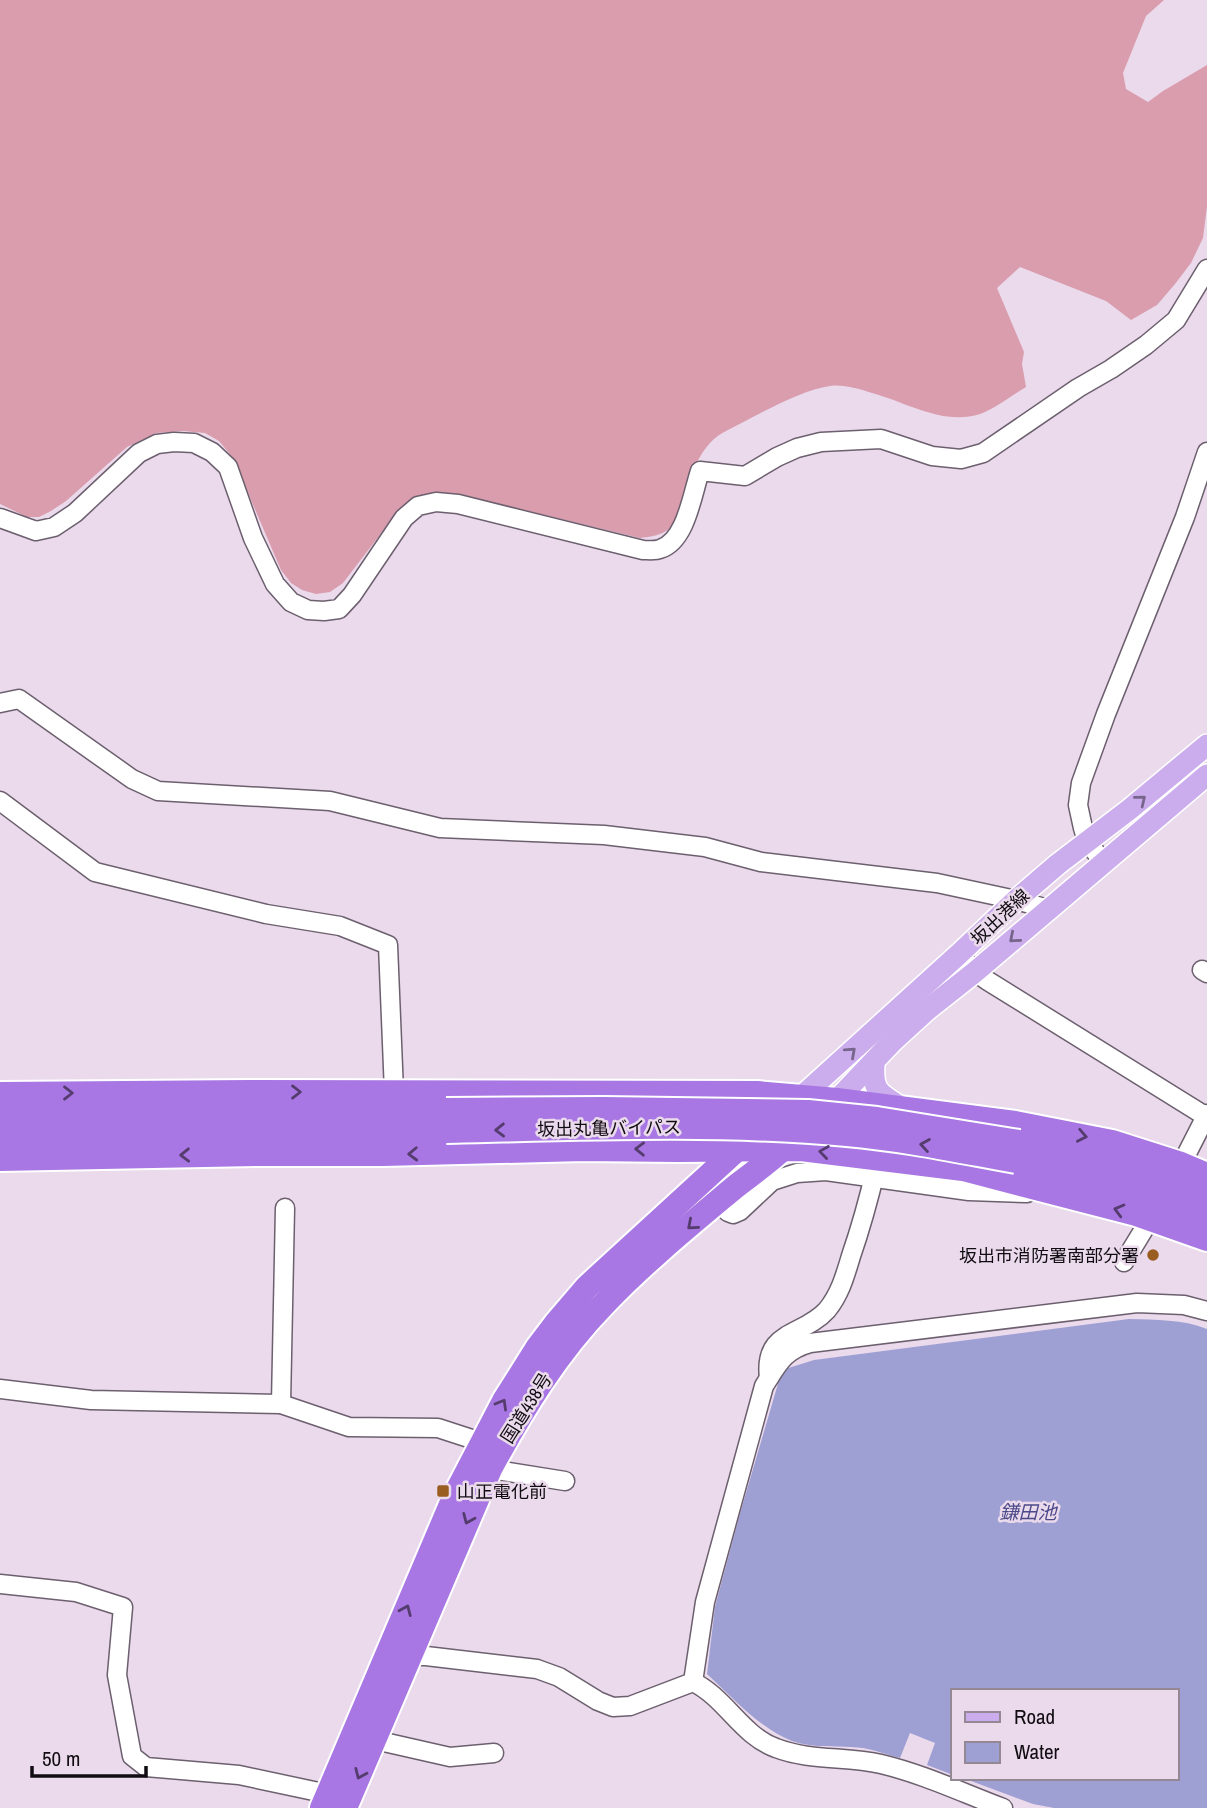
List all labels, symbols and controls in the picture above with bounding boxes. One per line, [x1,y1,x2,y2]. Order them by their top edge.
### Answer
one-way arrow [1133,796,1146,808]
street label: 坂出港線 [965,883,1035,951]
one-way arrow [1010,930,1023,942]
one-way arrow [843,1048,856,1061]
one-way arrow [291,1084,301,1100]
one-way arrow [63,1085,74,1101]
street label: 坂出丸亀バイパス [537,1114,681,1142]
one-way arrow [494,1122,504,1138]
one-way arrow [1076,1128,1088,1143]
one-way arrow [919,1138,931,1153]
one-way arrow [634,1142,645,1157]
one-way arrow [818,1145,830,1160]
one-way arrow [407,1146,418,1161]
one-way arrow [180,1147,190,1163]
one-way arrow [1113,1204,1125,1218]
one-way arrow [687,1216,700,1229]
place label: 坂出市消防署南部分署 [959,1243,1139,1268]
marker: 坂出市消防署南部分署 [1145,1247,1161,1263]
street label: 国道438号 [495,1368,557,1448]
one-way arrow [494,1398,507,1411]
place label: 山正電化前 [457,1479,547,1504]
marker: 山正電化前 [435,1483,451,1499]
water label: 鎌田池 [999,1499,1058,1525]
one-way arrow [462,1512,476,1525]
one-way arrow [398,1604,412,1617]
legend [951,1689,1179,1780]
text: Road [1014,1702,1055,1731]
scale bar [32,1734,145,1778]
text: Water [1014,1737,1060,1766]
text: 50 m [42,1744,80,1773]
one-way arrow [354,1766,368,1779]

